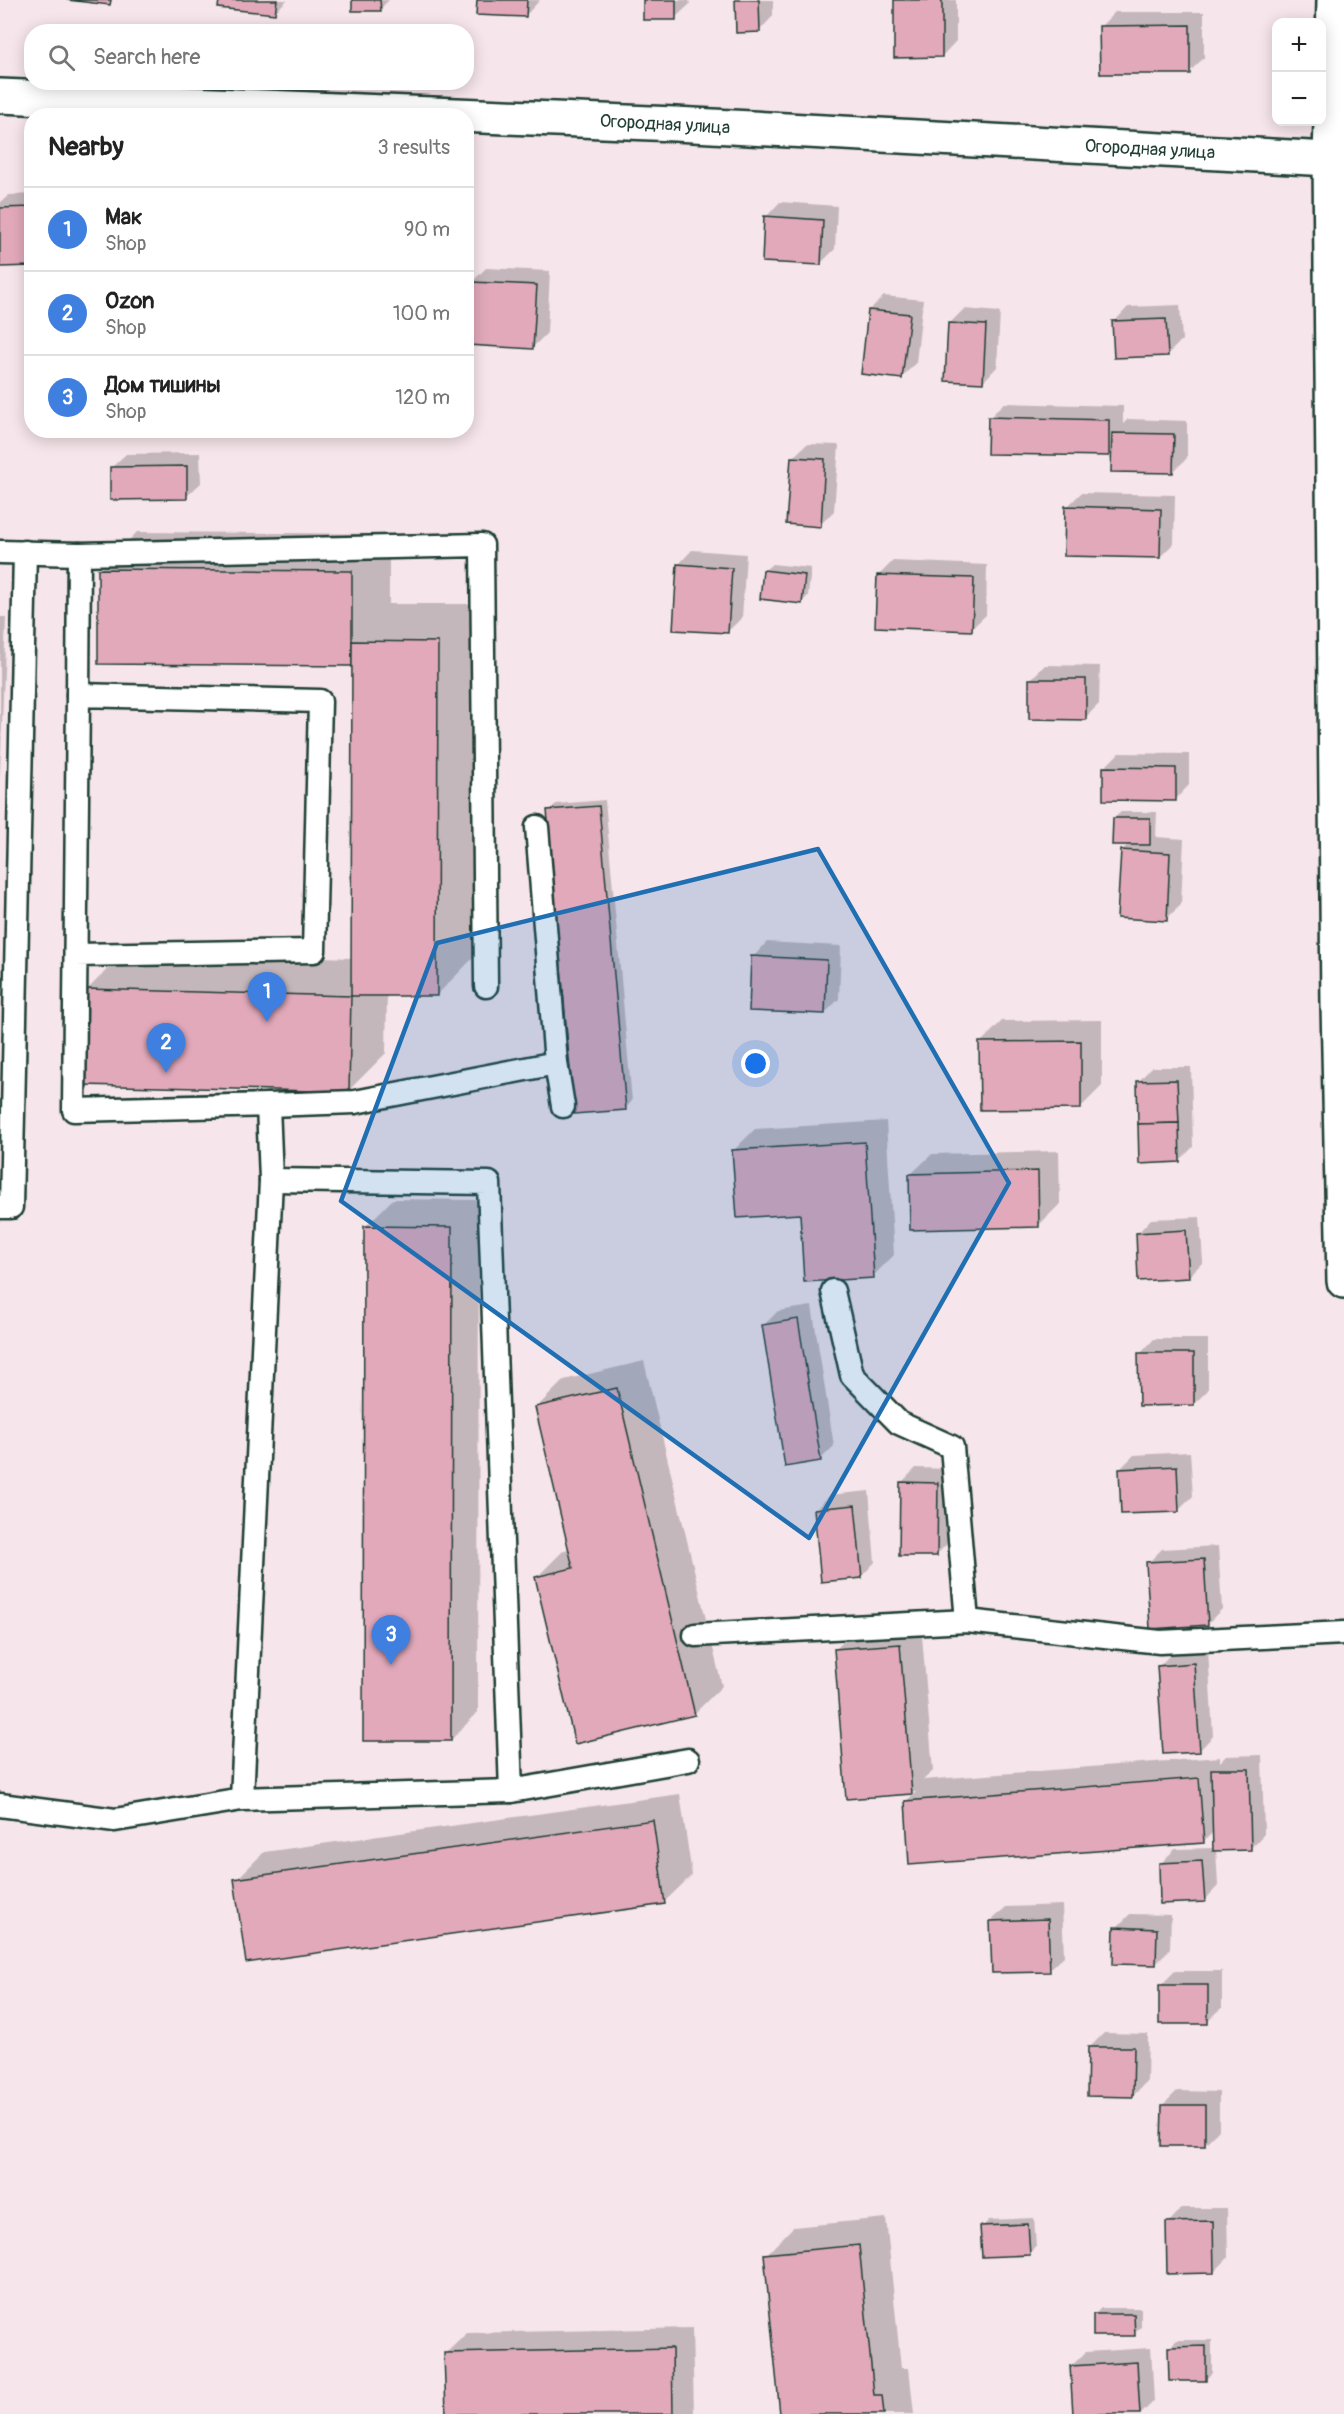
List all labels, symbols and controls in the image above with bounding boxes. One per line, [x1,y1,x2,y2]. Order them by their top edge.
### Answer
map controls [1272,18,1326,126]
button: + [1272,18,1326,72]
search box [24,24,474,90]
icon: search [45,41,78,74]
text: Search here [93,43,200,71]
button: − [1272,72,1326,126]
street label: Огородная улица [599,110,731,139]
text: Nearby [48,131,124,163]
text: 3 results [378,135,450,160]
street label: Огородная улица [1084,135,1216,164]
text: Мак [105,203,142,231]
text: 1 [64,217,71,242]
text: 90 m [404,217,450,242]
text: Shop [105,231,146,256]
text: Ozon [105,287,154,315]
text: 2 [62,301,73,326]
text: 100 m [393,301,450,326]
text: Shop [105,315,146,340]
text: Дом тишины [105,371,221,399]
text: 3 [62,385,73,410]
text: 120 m [395,385,450,410]
text: Shop [105,399,146,424]
pin: 1 [248,972,286,1022]
pin: 2 [146,1024,186,1073]
your location [741,1049,770,1078]
pin: 3 [372,1616,410,1665]

